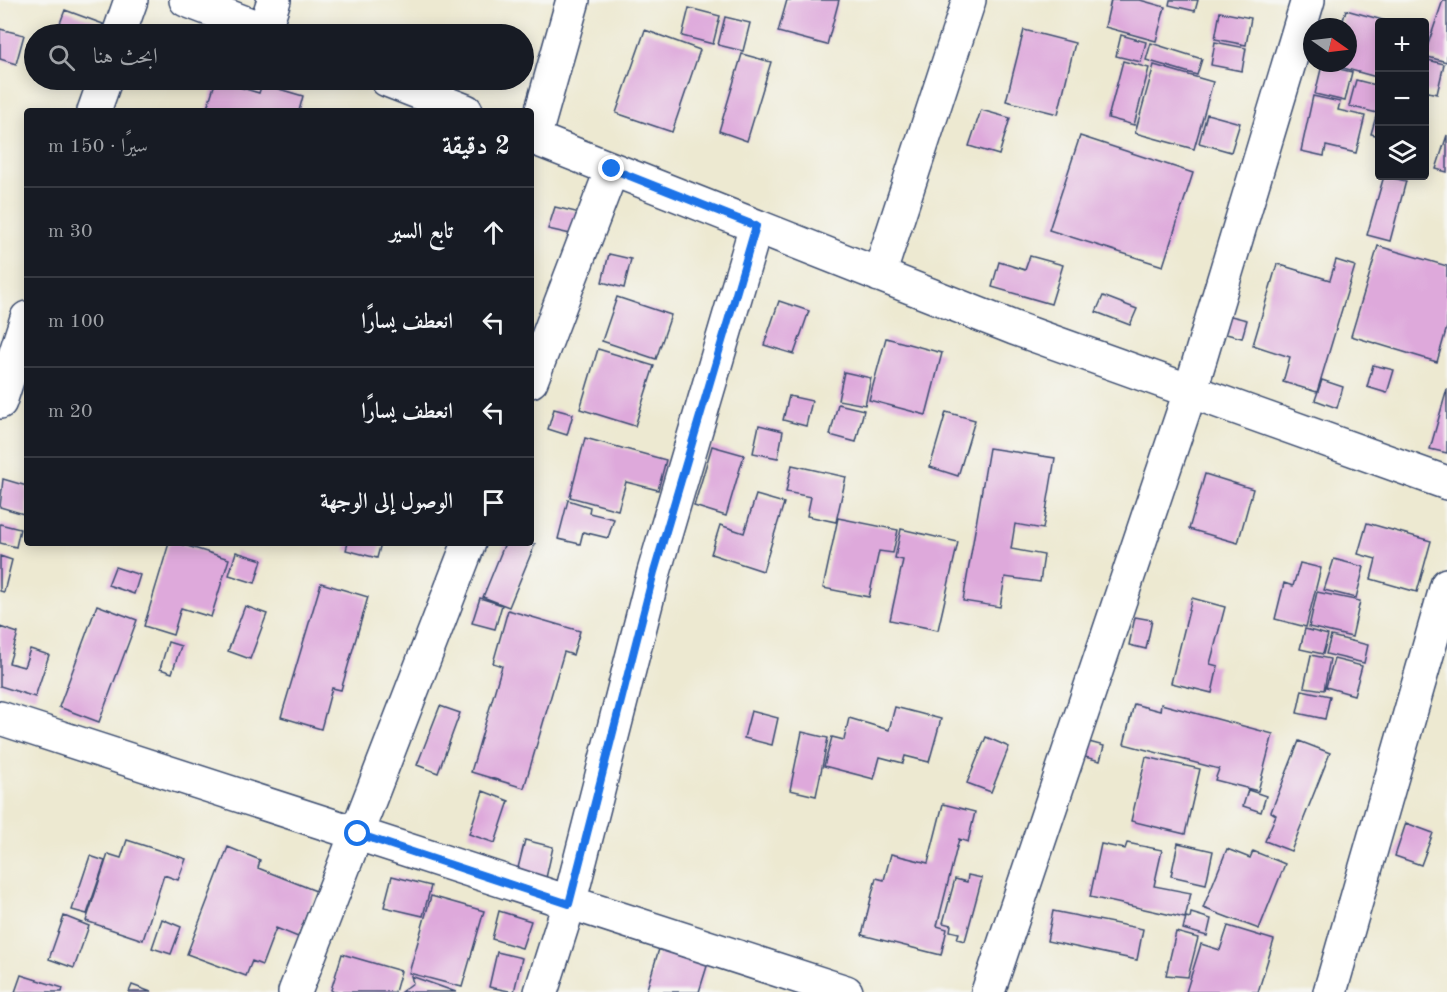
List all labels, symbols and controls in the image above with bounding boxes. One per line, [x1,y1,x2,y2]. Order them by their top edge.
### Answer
north arrow [1303,18,1357,72]
map controls [1375,18,1429,180]
button: + [1375,18,1429,72]
search box [24,24,534,90]
icon: search [45,41,78,74]
text: ابحث هنا [93,46,158,68]
button: − [1375,72,1429,126]
button: layers [1375,126,1429,180]
text: 2 دقيقة [442,134,510,160]
text: سيرًا · 150 m [48,137,148,157]
route end [598,155,624,181]
icon: ahead [477,216,510,249]
text: تابع السير [389,221,453,243]
text: 30 m [48,222,93,242]
icon: left [477,306,510,339]
text: انعطف يسارًا [361,311,453,333]
text: 100 m [48,312,104,332]
icon: left [477,396,510,429]
text: انعطف يسارًا [361,401,453,423]
text: 20 m [48,402,93,422]
icon: arrive [477,486,510,519]
text: الوصول إلى الوجهة [320,491,453,513]
route start [344,820,370,846]

